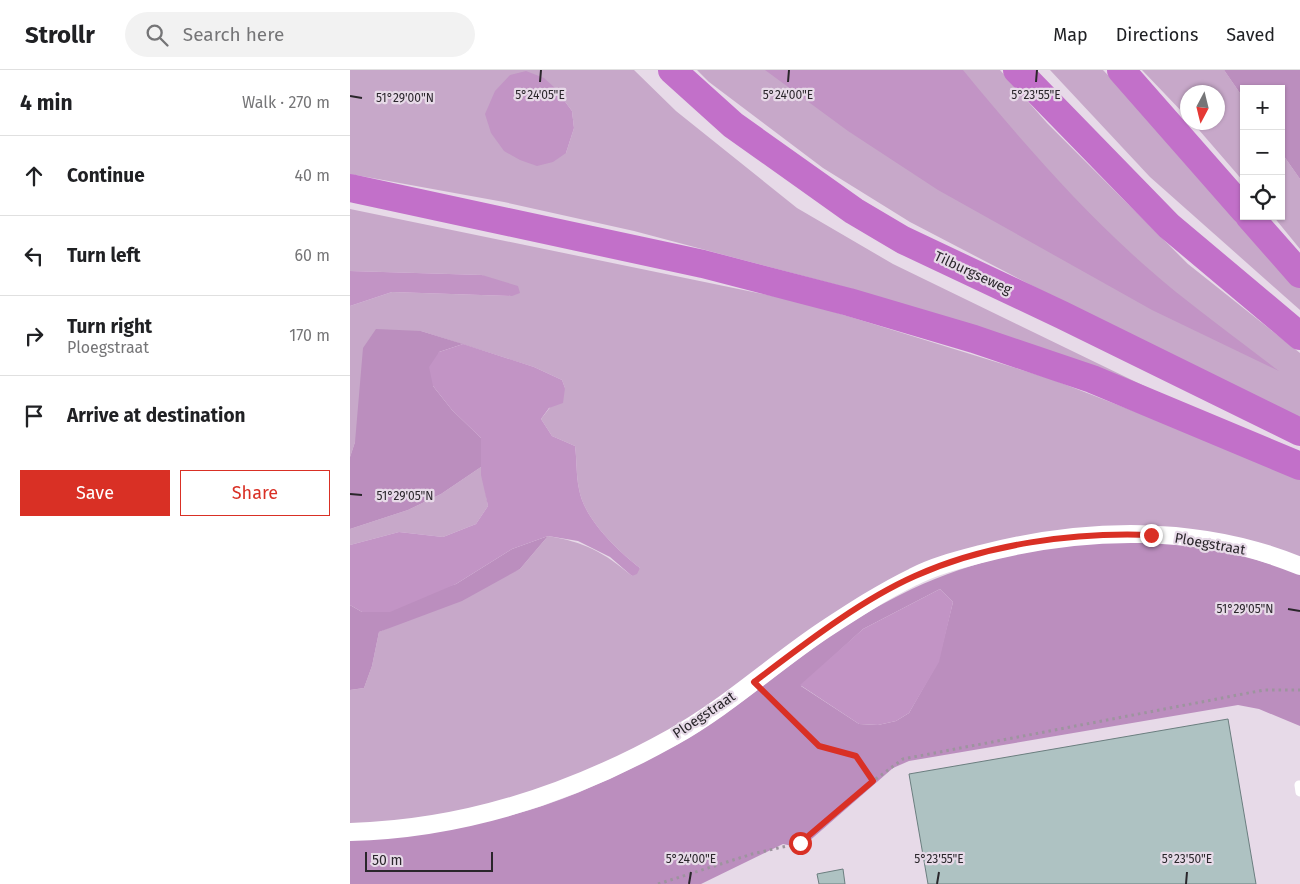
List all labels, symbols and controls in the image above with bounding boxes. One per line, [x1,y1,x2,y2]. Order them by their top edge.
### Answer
search box [125,12,475,57]
text: Strollr [25,21,95,49]
icon: search [143,21,171,49]
text: Search here [183,23,284,46]
text: Map [1053,24,1088,46]
text: Directions [1116,24,1198,46]
text: Saved [1226,24,1275,46]
north arrow [1180,85,1225,130]
map controls [1240,85,1285,220]
button: + [1240,85,1285,130]
text: 5°24'05"E [515,88,565,102]
text: 5°24'00"E [763,88,813,102]
text: 5°23'55"E [1011,88,1061,102]
text: 4 min [20,90,73,116]
text: 51°29'00"N [376,91,434,105]
text: Walk · 270 m [242,93,330,112]
button: − [1240,130,1285,175]
icon: ahead [20,162,48,190]
text: Continue [67,164,145,187]
text: 40 m [295,166,330,185]
button: locate [1240,175,1285,220]
icon: left [20,242,48,270]
text: Turn left [67,244,141,267]
text: 60 m [295,246,330,265]
street label: Tilburgseweg [932,248,1015,299]
text: Turn right [67,315,152,338]
icon: right [20,322,48,350]
text: 170 m [289,326,330,345]
text: Ploegstraat [67,338,149,357]
icon: arrive [20,402,48,430]
text: Arrive at destination [67,404,246,427]
button: Save [20,470,170,516]
button: Share [180,470,330,516]
text: 51°29'05"N [377,489,433,503]
route end [1140,524,1163,547]
street label: Ploegstraat [1173,529,1248,559]
text: 51°29'05"N [1217,602,1273,616]
street label: Ploegstraat [670,687,739,742]
route start [789,832,812,855]
scale bar [365,849,492,872]
text: 50 m [372,852,403,869]
text: 5°24'00"E [666,852,716,866]
text: 5°23'55"E [914,852,964,866]
text: 5°23'50"E [1162,852,1212,866]

